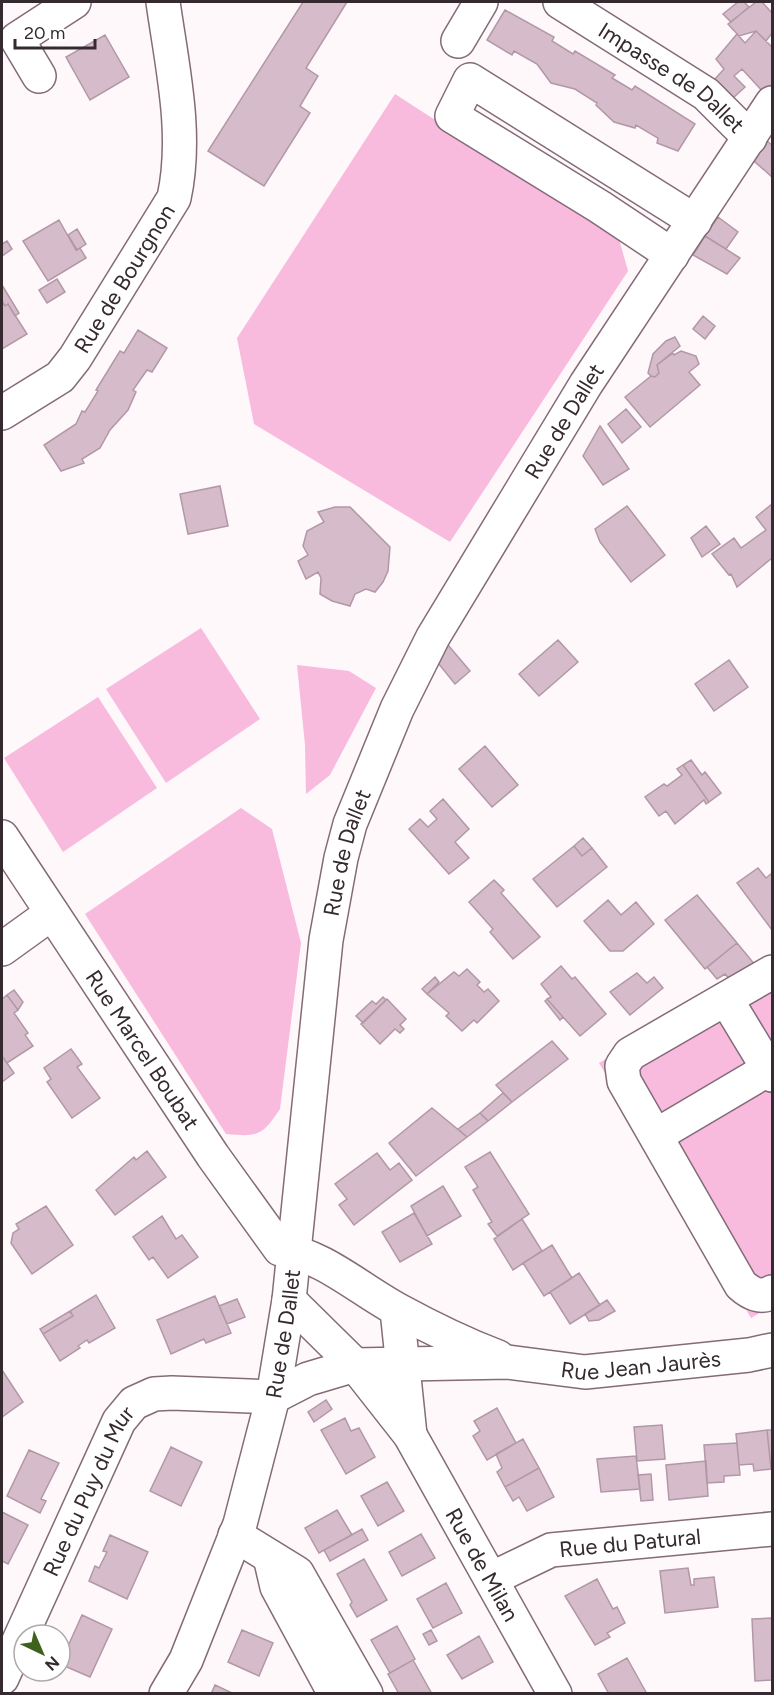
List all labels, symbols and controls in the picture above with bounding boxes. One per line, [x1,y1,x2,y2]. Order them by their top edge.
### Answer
scale bar [15,12,94,50]
street label: Impasse de Dallet [594,16,750,138]
text: 20 m [24,22,65,44]
street label: Rue de Bourgnon [68,199,180,358]
street label: Rue de Dallet [518,358,609,484]
street label: Rue de Dallet [317,785,376,918]
street label: Rue Marcel Boubat [80,965,205,1135]
street label: Rue de Dallet [259,1268,306,1400]
street label: Rue Jean Jaurès [559,1345,722,1386]
street label: Rue du Puy du Mur [37,1400,140,1580]
street label: Rue de Milan [440,1503,525,1626]
street label: Rue du Patural [558,1522,702,1563]
north arrow [12,1623,72,1683]
text: N [41,1652,63,1675]

